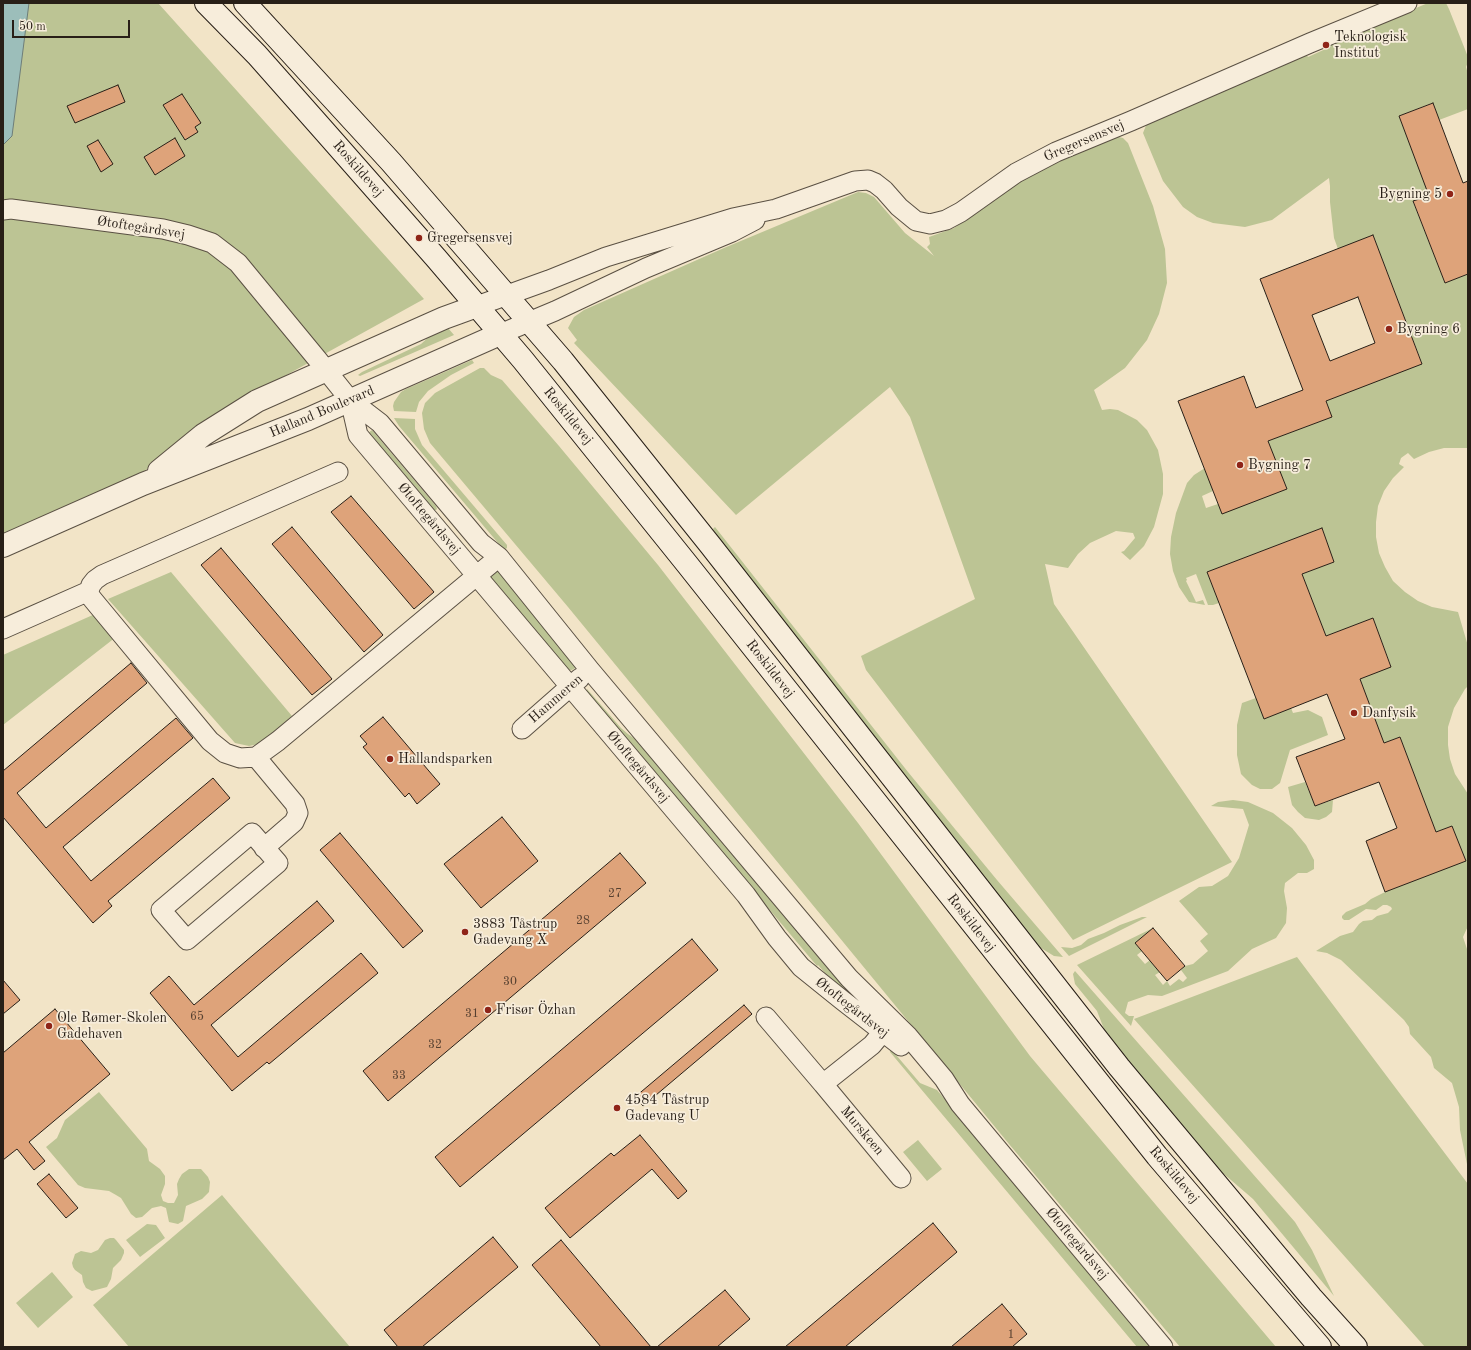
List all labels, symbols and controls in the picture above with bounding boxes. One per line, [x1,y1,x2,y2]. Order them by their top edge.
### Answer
scale bar [14,12,132,38]
text: 50 m [19,21,46,33]
place label: Teknologisk Institut [1334,29,1407,62]
marker: Teknologisk Institut [1321,40,1331,50]
street label: Gregersensvej [1041,117,1127,165]
street label: Roskildevej [329,137,387,201]
place label: Bygning 5 [1379,186,1442,202]
marker: Bygning 5 [1445,189,1455,199]
street label: Øtoftegårdsvej [96,213,186,243]
place label: Gregersensvej [427,230,513,246]
marker: Gregersensvej [414,233,424,243]
place label: Bygning 6 [1397,321,1460,337]
marker: Bygning 6 [1384,324,1394,334]
street label: Halland Boulevard [267,382,377,442]
street label: Roskildevej [540,384,596,448]
place label: Bygning 7 [1248,457,1311,473]
marker: Bygning 7 [1235,460,1245,470]
street label: Øtoftegårdsvej [394,480,464,558]
street label: Roskildevej [742,637,798,701]
street label: Hammeren [525,671,587,727]
place label: Danfysik [1362,705,1417,721]
marker: Danfysik [1349,708,1359,718]
street label: Øtoftegårdsvej [603,728,673,806]
place label: Hallandsparken [398,751,493,767]
marker: Hallandsparken [385,754,395,764]
house number: 27 [608,887,622,901]
street label: Roskildevej [943,891,999,955]
house number: 28 [576,914,590,928]
place label: 3883 Tåstrup Gadevang X [473,916,557,948]
marker: 3883 Tåstrup Gadevang X [460,927,470,937]
street label: Øtoftegårdsvej [812,974,892,1042]
house number: 30 [503,975,517,989]
place label: Frisør Özhan [496,1002,576,1018]
marker: Frisør Özhan [483,1005,493,1015]
house number: 31 [465,1007,479,1021]
place label: Ole Rømer-Skolen Gadehaven [57,1010,167,1042]
house number: 65 [190,1010,204,1024]
marker: Ole Rømer-Skolen Gadehaven [44,1021,54,1031]
house number: 32 [428,1038,442,1052]
house number: 33 [392,1069,406,1083]
place label: 4584 Tåstrup Gadevang U [625,1092,709,1124]
marker: 4584 Tåstrup Gadevang U [612,1103,622,1113]
street label: Murskeen [837,1103,887,1159]
street label: Roskildevej [1145,1143,1203,1207]
street label: Øtoftegårdsvej [1042,1205,1112,1283]
house number: 1 [1008,1328,1014,1342]

